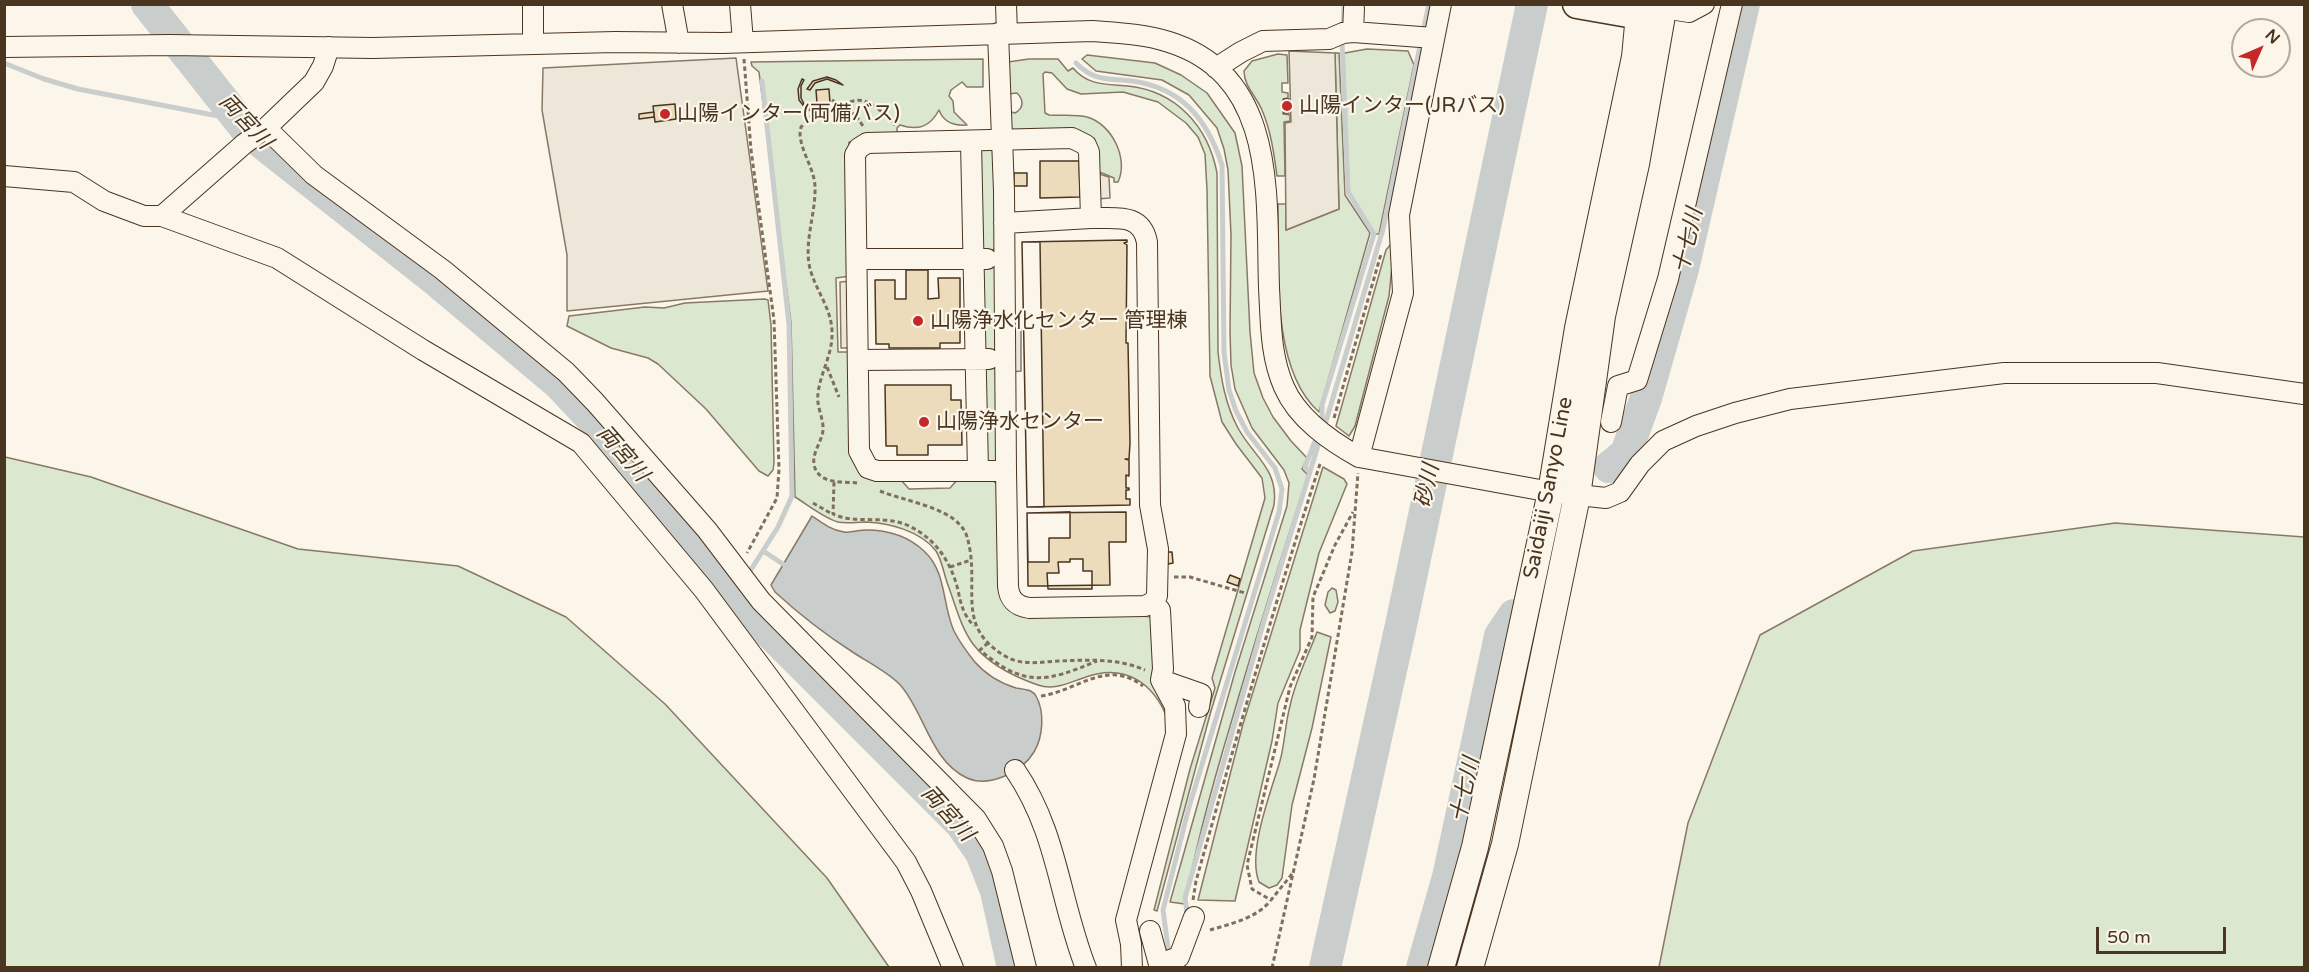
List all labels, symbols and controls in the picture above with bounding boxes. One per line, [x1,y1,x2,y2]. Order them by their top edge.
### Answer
north arrow [2231,18,2291,78]
text: N [2261,25,2284,48]
water label: 両宮川 [213,89,277,155]
place label: 山陽インター(JRバス) [1299,93,1505,119]
marker: 山陽インター(JRバス) [1280,99,1294,113]
place label: 山陽インター(両備バス) [677,101,900,127]
marker: 山陽インター(両備バス) [658,107,672,121]
water label: 十七川 [1669,206,1709,276]
place label: 山陽浄水化センター 管理棟 [930,308,1187,334]
marker: 山陽浄水化センター 管理棟 [911,314,925,328]
street label: Saidaiji Sanyo Line [1519,395,1579,581]
place label: 山陽浄水センター [936,409,1104,435]
marker: 山陽浄水センター [917,415,931,429]
water label: 両宮川 [590,420,654,488]
water label: 砂川 [1411,462,1445,510]
water label: 十七川 [1446,755,1486,825]
water label: 両宮川 [915,781,979,847]
scale bar [2099,915,2230,953]
text: 50 m [2107,926,2151,948]

